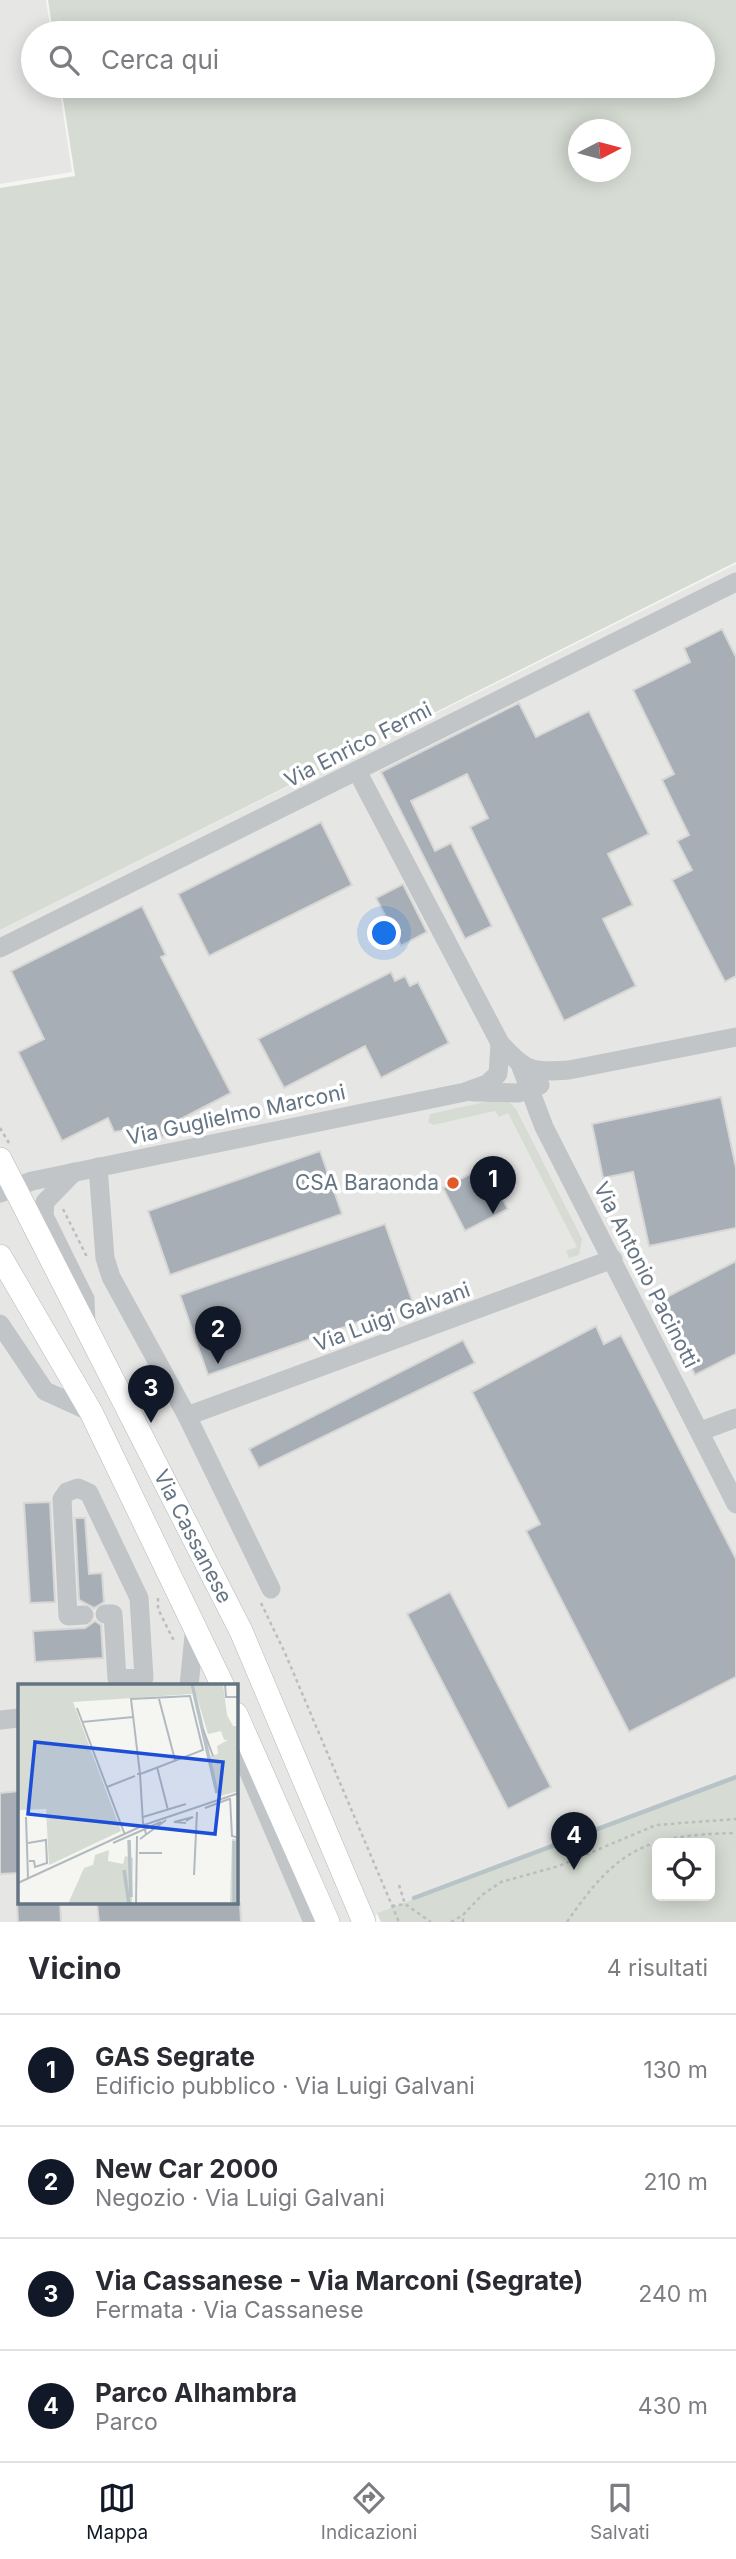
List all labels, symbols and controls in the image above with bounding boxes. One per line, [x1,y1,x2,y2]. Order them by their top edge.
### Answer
search box [21,21,715,98]
icon: search [45,41,83,79]
text: Cerca qui [101,44,219,75]
north arrow [568,119,631,182]
street label: Via Enrico Fermi [280,697,435,792]
your location [367,916,401,950]
street label: Via Guglielmo Marconi [124,1079,348,1150]
pin: 1 [470,1156,516,1214]
place label: CSA Baraonda [295,1170,439,1195]
marker: CSA Baraonda [445,1175,461,1191]
street label: Via Antonio Pacinotti [589,1178,704,1372]
street label: Via Luigi Galvani [310,1277,473,1356]
pin: 2 [195,1306,241,1364]
pin: 3 [128,1365,174,1423]
street label: Via Cassanese [149,1466,238,1607]
inset map [18,1684,238,1904]
pin: 4 [551,1812,597,1870]
map controls [652,1838,715,1901]
button: locate [652,1838,715,1901]
text: Vicino [28,1950,121,1986]
text: 4 risultati [607,1954,708,1982]
text: GAS Segrate [95,2041,255,2072]
text: 1 [46,2056,56,2084]
text: 130 m [643,2056,708,2084]
text: Edificio pubblico · Via Luigi Galvani [95,2072,475,2100]
text: New Car 2000 [95,2153,278,2184]
text: 2 [44,2168,58,2196]
text: 210 m [643,2168,708,2196]
text: Negozio · Via Luigi Galvani [95,2184,385,2212]
text: Via Cassanese - Via Marconi (Segrate) [95,2265,583,2296]
text: 3 [44,2280,58,2308]
text: 240 m [638,2280,708,2308]
text: Fermata · Via Cassanese [95,2296,364,2324]
text: Parco Alhambra [95,2377,297,2408]
text: 4 [43,2392,59,2420]
text: 430 m [638,2392,708,2420]
text: Parco [95,2408,158,2436]
tab: Mappa [86,2479,148,2544]
tab: Indicazioni [321,2479,417,2544]
tab: Salvati [590,2479,650,2544]

